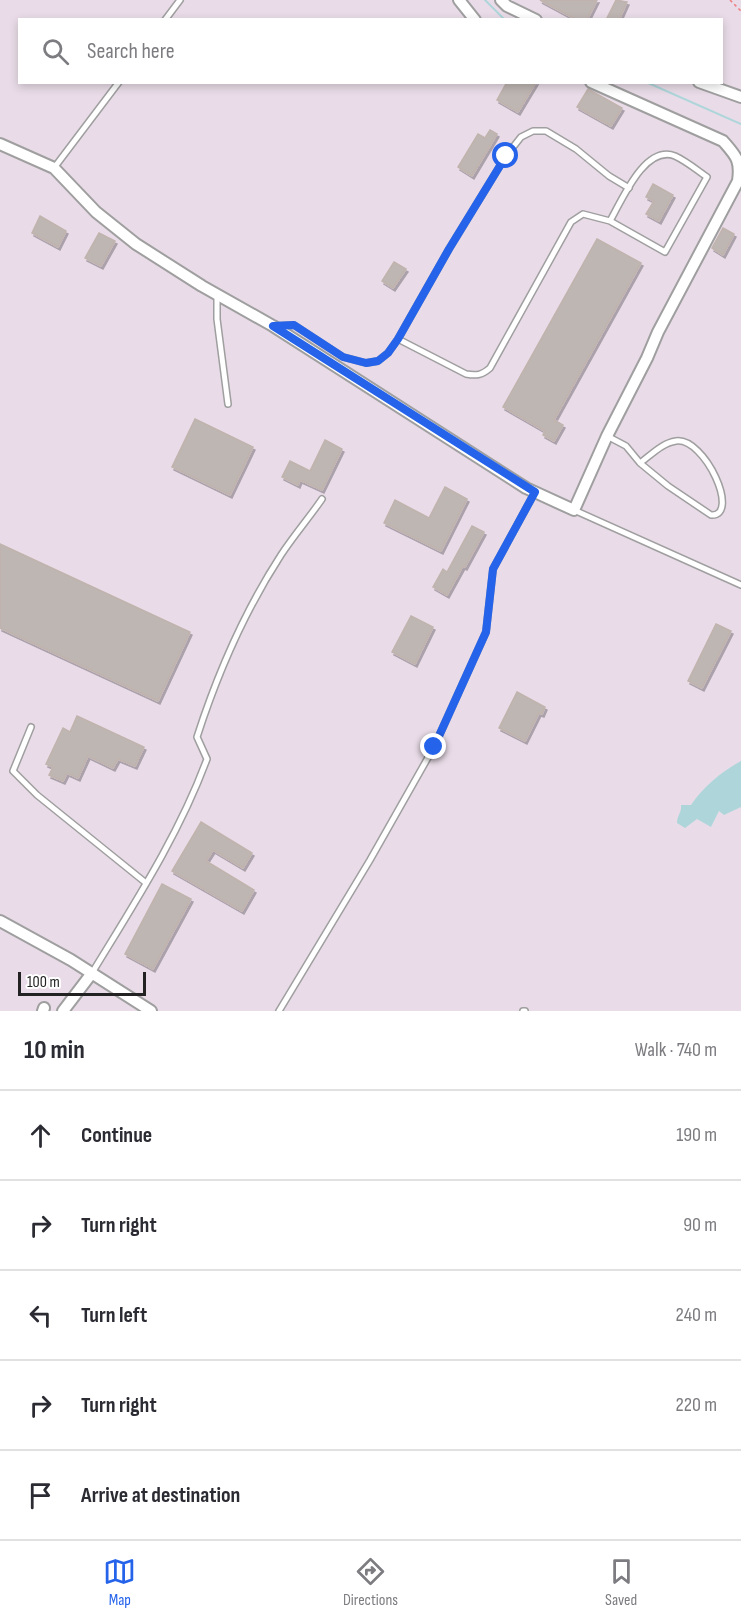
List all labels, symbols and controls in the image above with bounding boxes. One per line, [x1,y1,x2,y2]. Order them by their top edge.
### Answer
search box [18,18,723,84]
icon: search [39,35,72,68]
text: Search here [87,38,174,65]
route start [492,142,518,168]
route end [420,733,446,759]
scale bar [18,969,146,996]
text: 100 m [27,973,60,992]
text: 10 min [24,1035,85,1066]
text: Walk · 740 m [635,1038,717,1062]
icon: ahead [24,1119,57,1152]
text: Continue [81,1122,152,1149]
text: 190 m [676,1123,717,1147]
icon: right [24,1209,57,1242]
text: Turn right [81,1212,157,1239]
text: 90 m [683,1213,717,1237]
icon: left [24,1299,57,1332]
text: Turn left [81,1302,147,1329]
text: 240 m [676,1303,717,1327]
icon: right [24,1389,57,1422]
text: Turn right [81,1392,157,1419]
text: 220 m [676,1393,717,1417]
icon: arrive [24,1479,57,1512]
text: Arrive at destination [81,1482,240,1509]
tab: Map [103,1555,136,1610]
tab: Directions [343,1555,398,1610]
tab: Saved [605,1555,638,1610]

